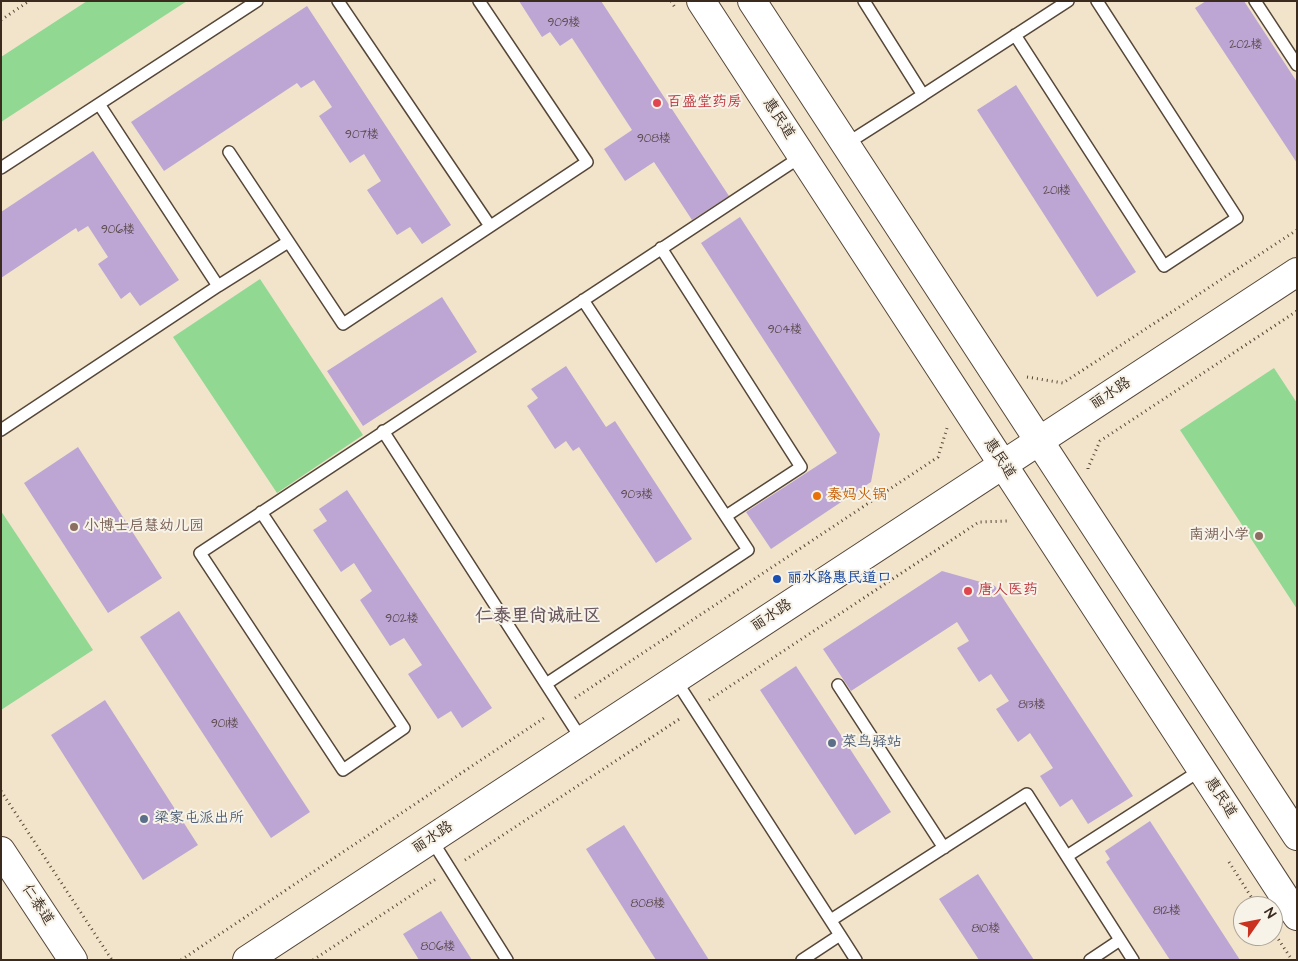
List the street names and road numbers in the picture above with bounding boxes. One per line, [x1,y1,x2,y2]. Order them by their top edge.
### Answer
street label: 惠民道 [758,95,798,143]
street label: 丽水路 [1087,374,1135,414]
street label: 惠民道 [979,435,1019,483]
street label: 丽水路 [748,596,796,636]
street label: 惠民道 [1200,774,1240,822]
street label: 丽水路 [409,818,457,858]
street label: 仁泰道 [17,881,57,929]

